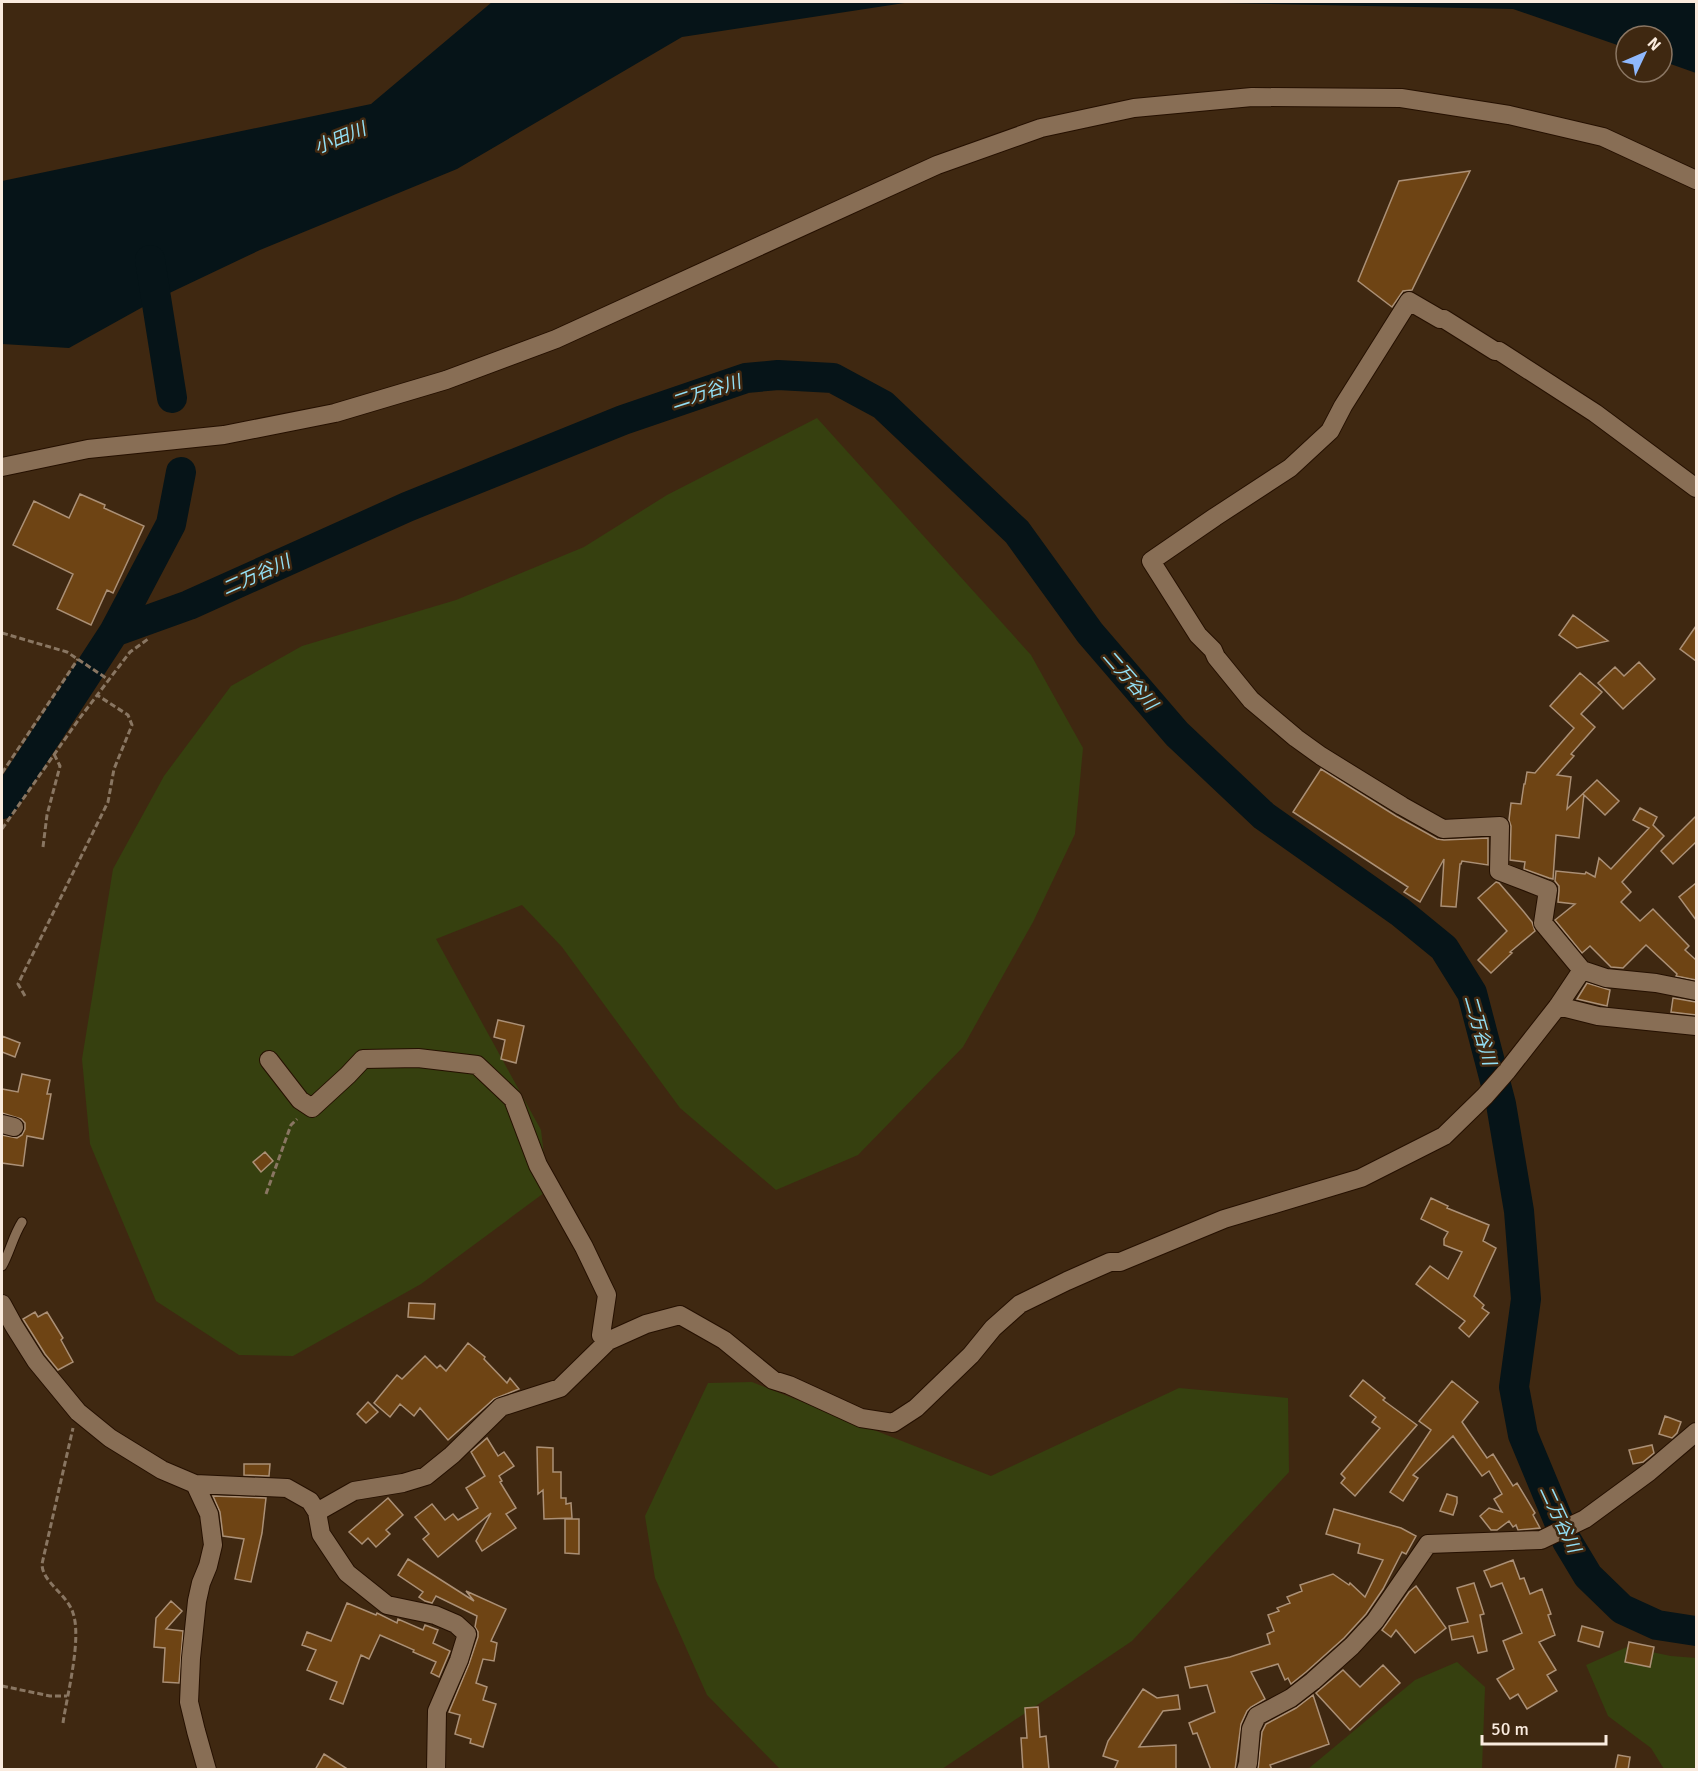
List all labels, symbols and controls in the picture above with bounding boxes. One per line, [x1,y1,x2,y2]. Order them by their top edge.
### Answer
north arrow [1614,24,1674,84]
text: N [1643,33,1665,55]
water label: 小田川 [311,117,371,158]
water label: 二万谷川 [668,370,746,414]
water label: 二万谷川 [219,549,295,600]
water label: 二万谷川 [1098,646,1163,716]
water label: 二万谷川 [1460,992,1501,1070]
water label: 二万谷川 [1535,1482,1586,1558]
scale bar [1482,1708,1606,1746]
text: 50 m [1491,1718,1529,1740]

